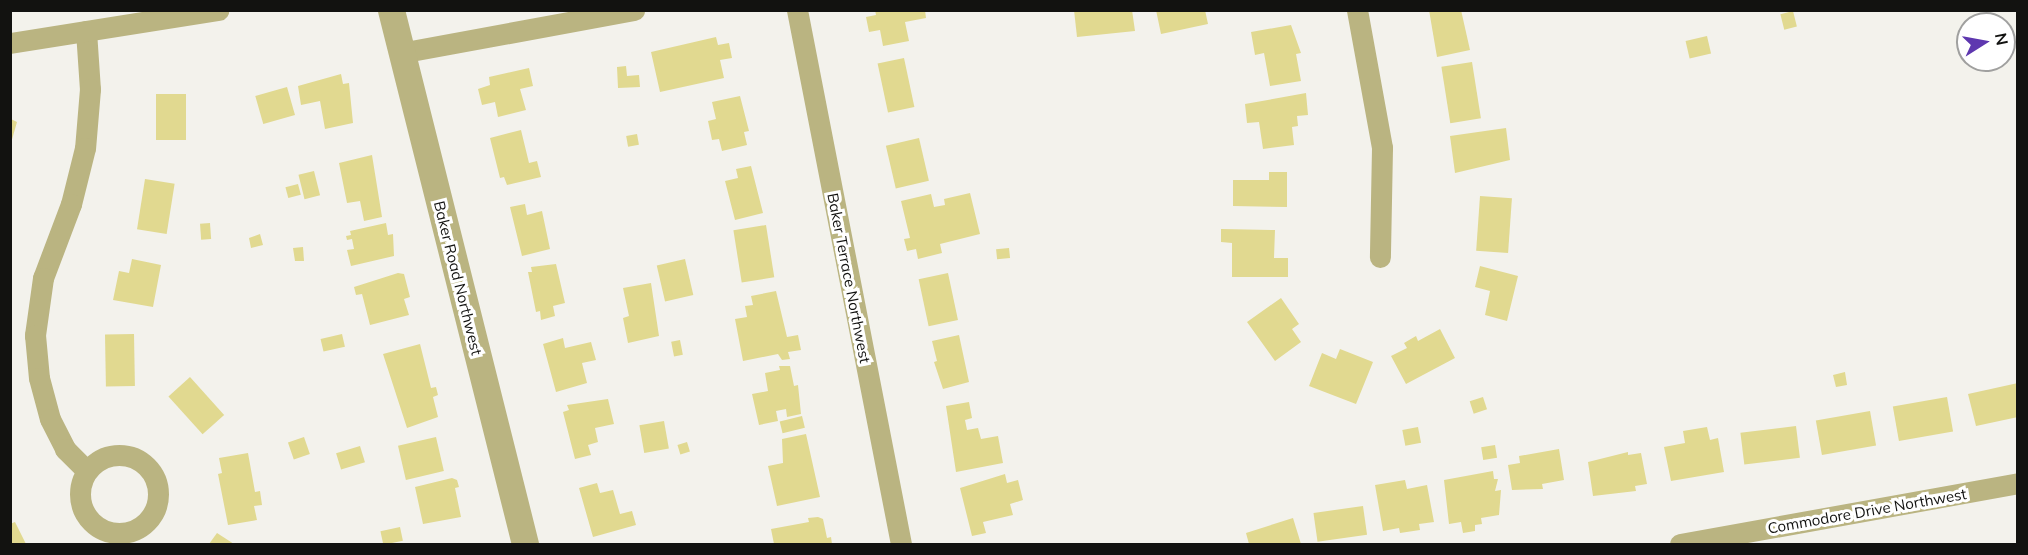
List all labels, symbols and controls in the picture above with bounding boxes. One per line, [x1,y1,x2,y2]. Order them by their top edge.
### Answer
north arrow [1956,12,2016,72]
text: N [1991,31,2013,47]
street label: Baker Terrace Northwest [824,191,874,365]
street label: Baker Road Northwest [430,199,486,357]
street label: Commodore Drive Northwest [1766,485,1968,537]

